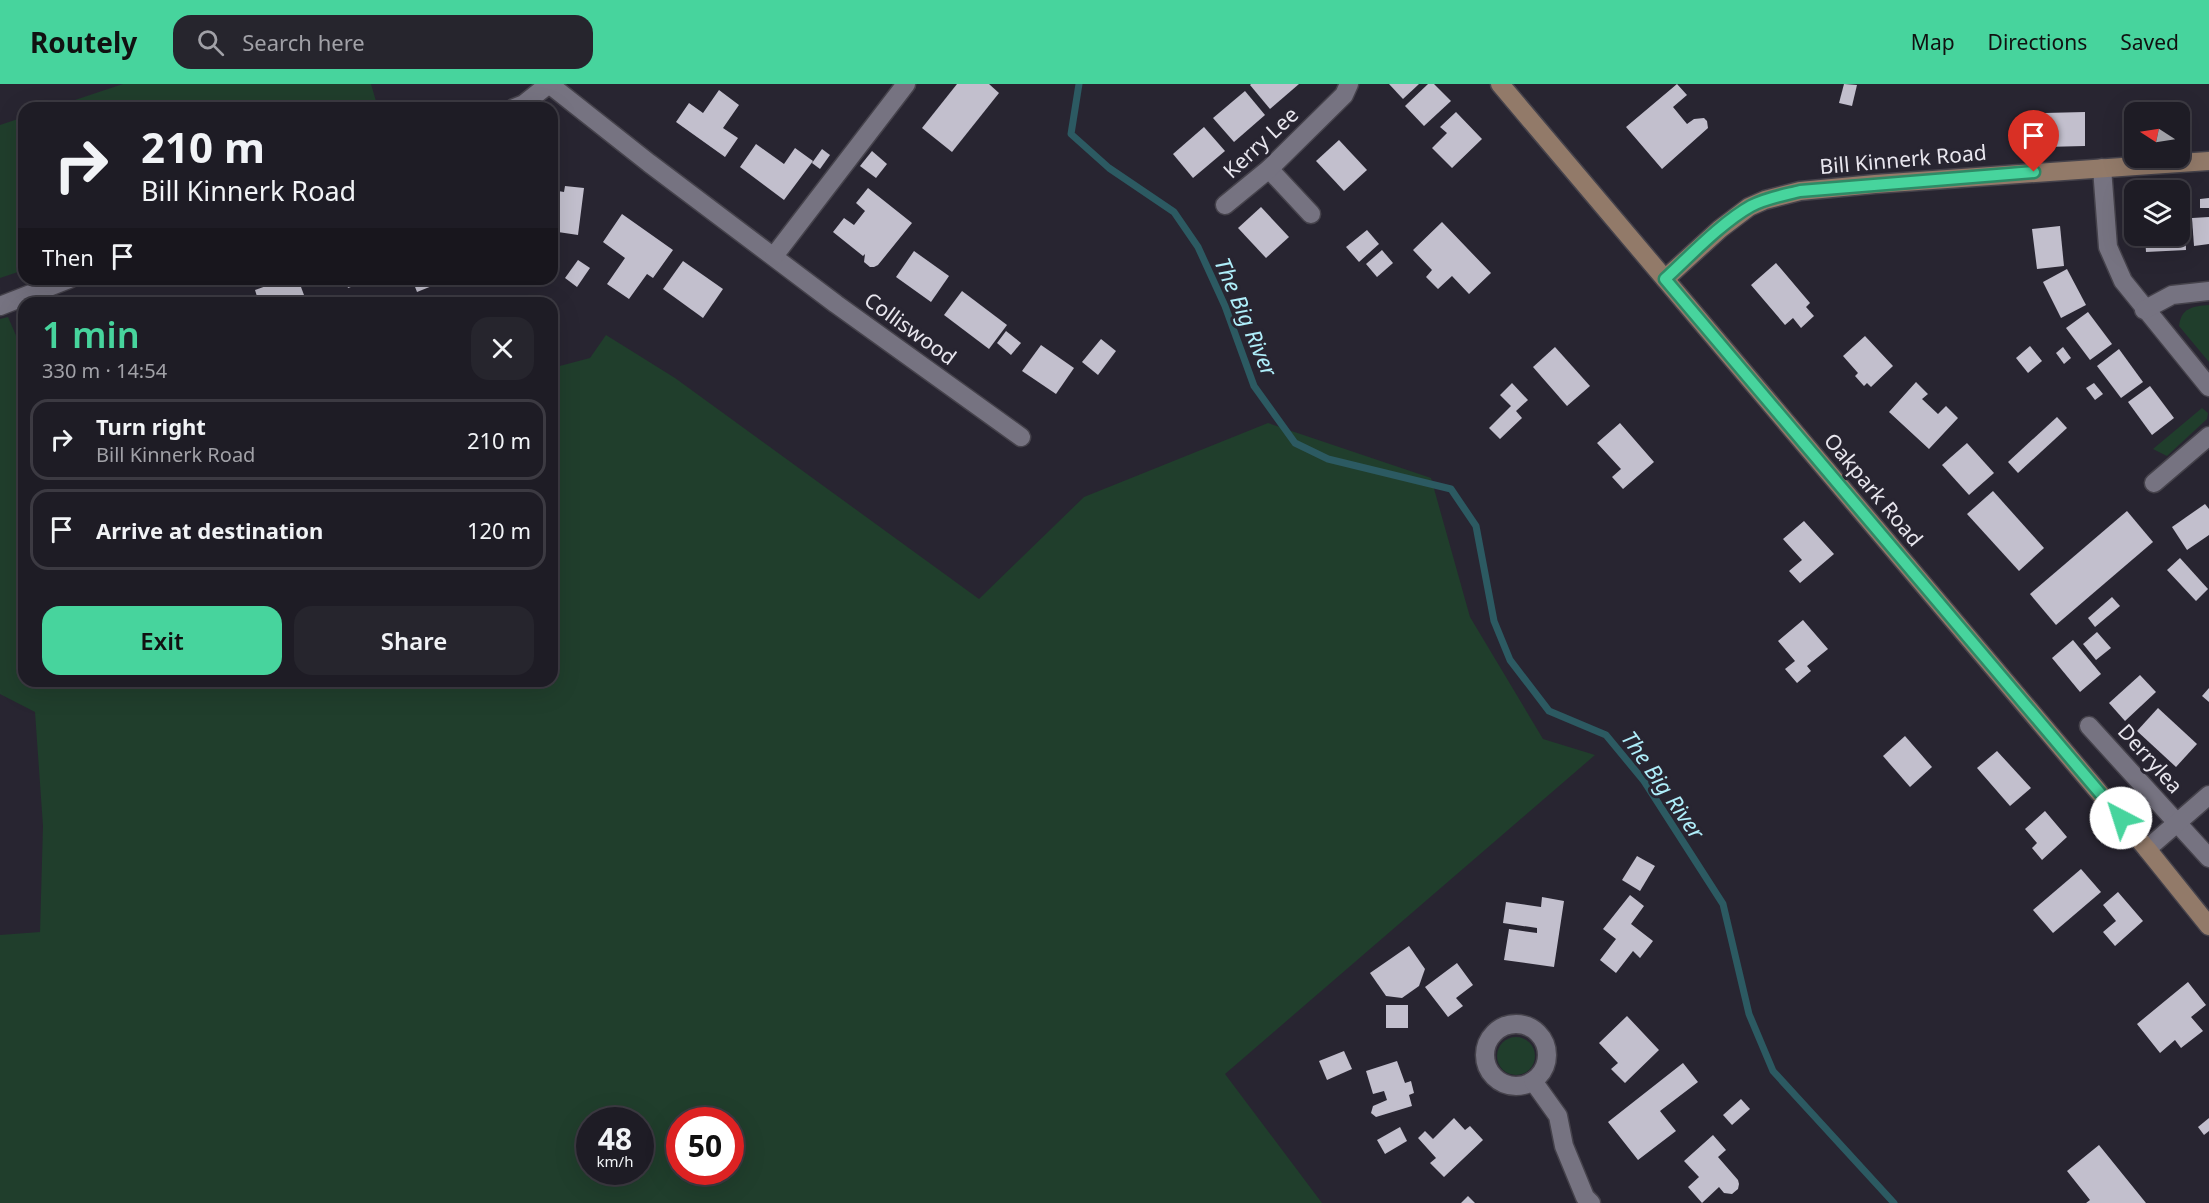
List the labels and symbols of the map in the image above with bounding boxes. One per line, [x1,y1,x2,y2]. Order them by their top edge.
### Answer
street label: Kerry Lee [1217,100,1304,184]
north arrow [2124,102,2190,168]
pin [2008,110,2059,172]
street label: Bill Kinnerk Road [1818,138,1988,180]
water label: The Big River [1208,253,1286,382]
street label: Colliswood [859,285,962,371]
street label: Oakpark Road [1818,427,1929,552]
street label: Derrylea [2112,718,2189,799]
water label: The Big River [1615,724,1713,846]
position arrow [2089,786,2153,850]
speed limit sign: 50 [666,1107,744,1185]

